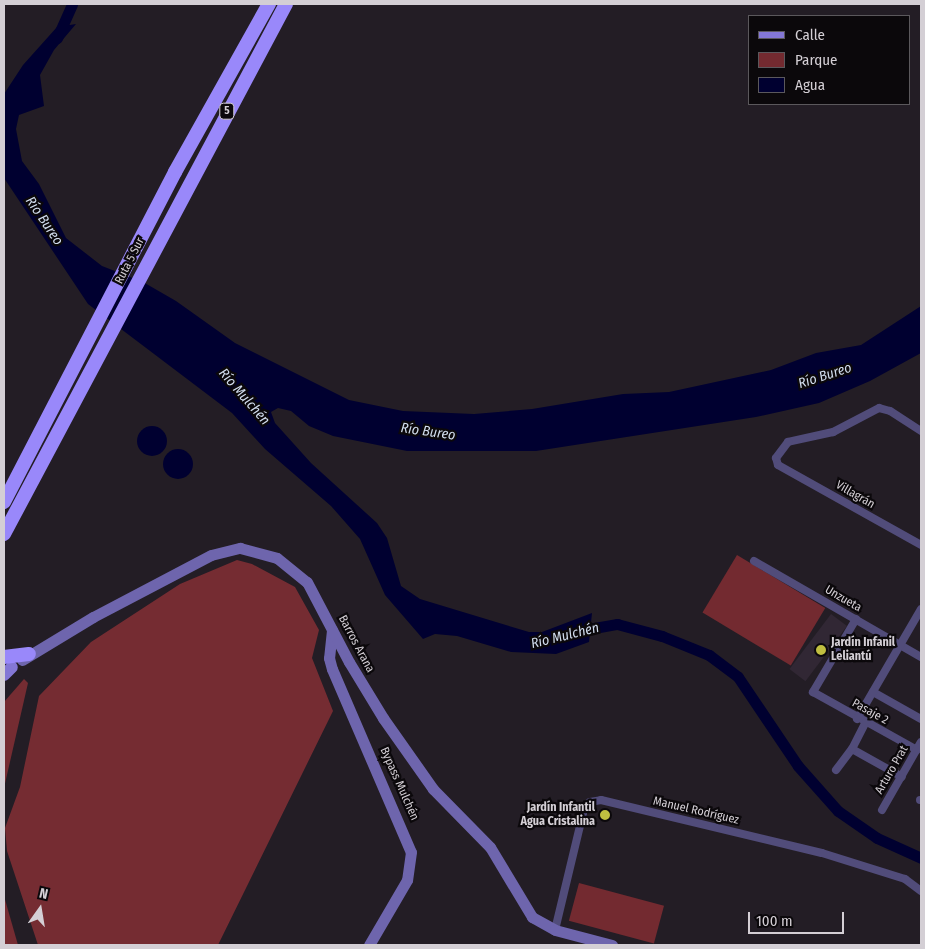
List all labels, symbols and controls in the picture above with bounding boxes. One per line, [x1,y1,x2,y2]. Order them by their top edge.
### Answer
legend [748,15,910,105]
text: Calle [795,26,825,44]
text: Parque [795,51,838,69]
text: Agua [795,76,825,94]
road number: 5 [218,102,236,120]
water label: Río Bureo [22,194,66,248]
street label: Ruta 5 Sur [112,235,148,287]
water label: Río Bureo [796,360,854,392]
water label: Río Mulchén [215,365,273,429]
water label: Río Bureo [400,420,456,444]
street label: Villagrán [833,478,877,512]
street label: Unzueta [822,583,864,615]
street label: Barros Arana [335,613,377,675]
water label: Río Mulchén [529,619,601,653]
place label: Jardín Infanil Leliantú [831,636,895,664]
marker: Jardín Infanil Leliantú [815,644,827,656]
street label: Pasaje 2 [849,696,891,728]
street label: Arturo Prat [872,743,912,797]
street label: Bypass Mulchén [376,745,422,823]
street label: Manuel Rodríguez [652,794,740,828]
place label: Jardín Infantil Agua Cristalina [520,801,595,829]
marker: Jardín Infantil Agua Cristalina [599,809,611,821]
north arrow [15,884,65,934]
text: N [37,885,49,903]
scale bar [750,902,846,934]
text: 100 m [756,912,793,930]

